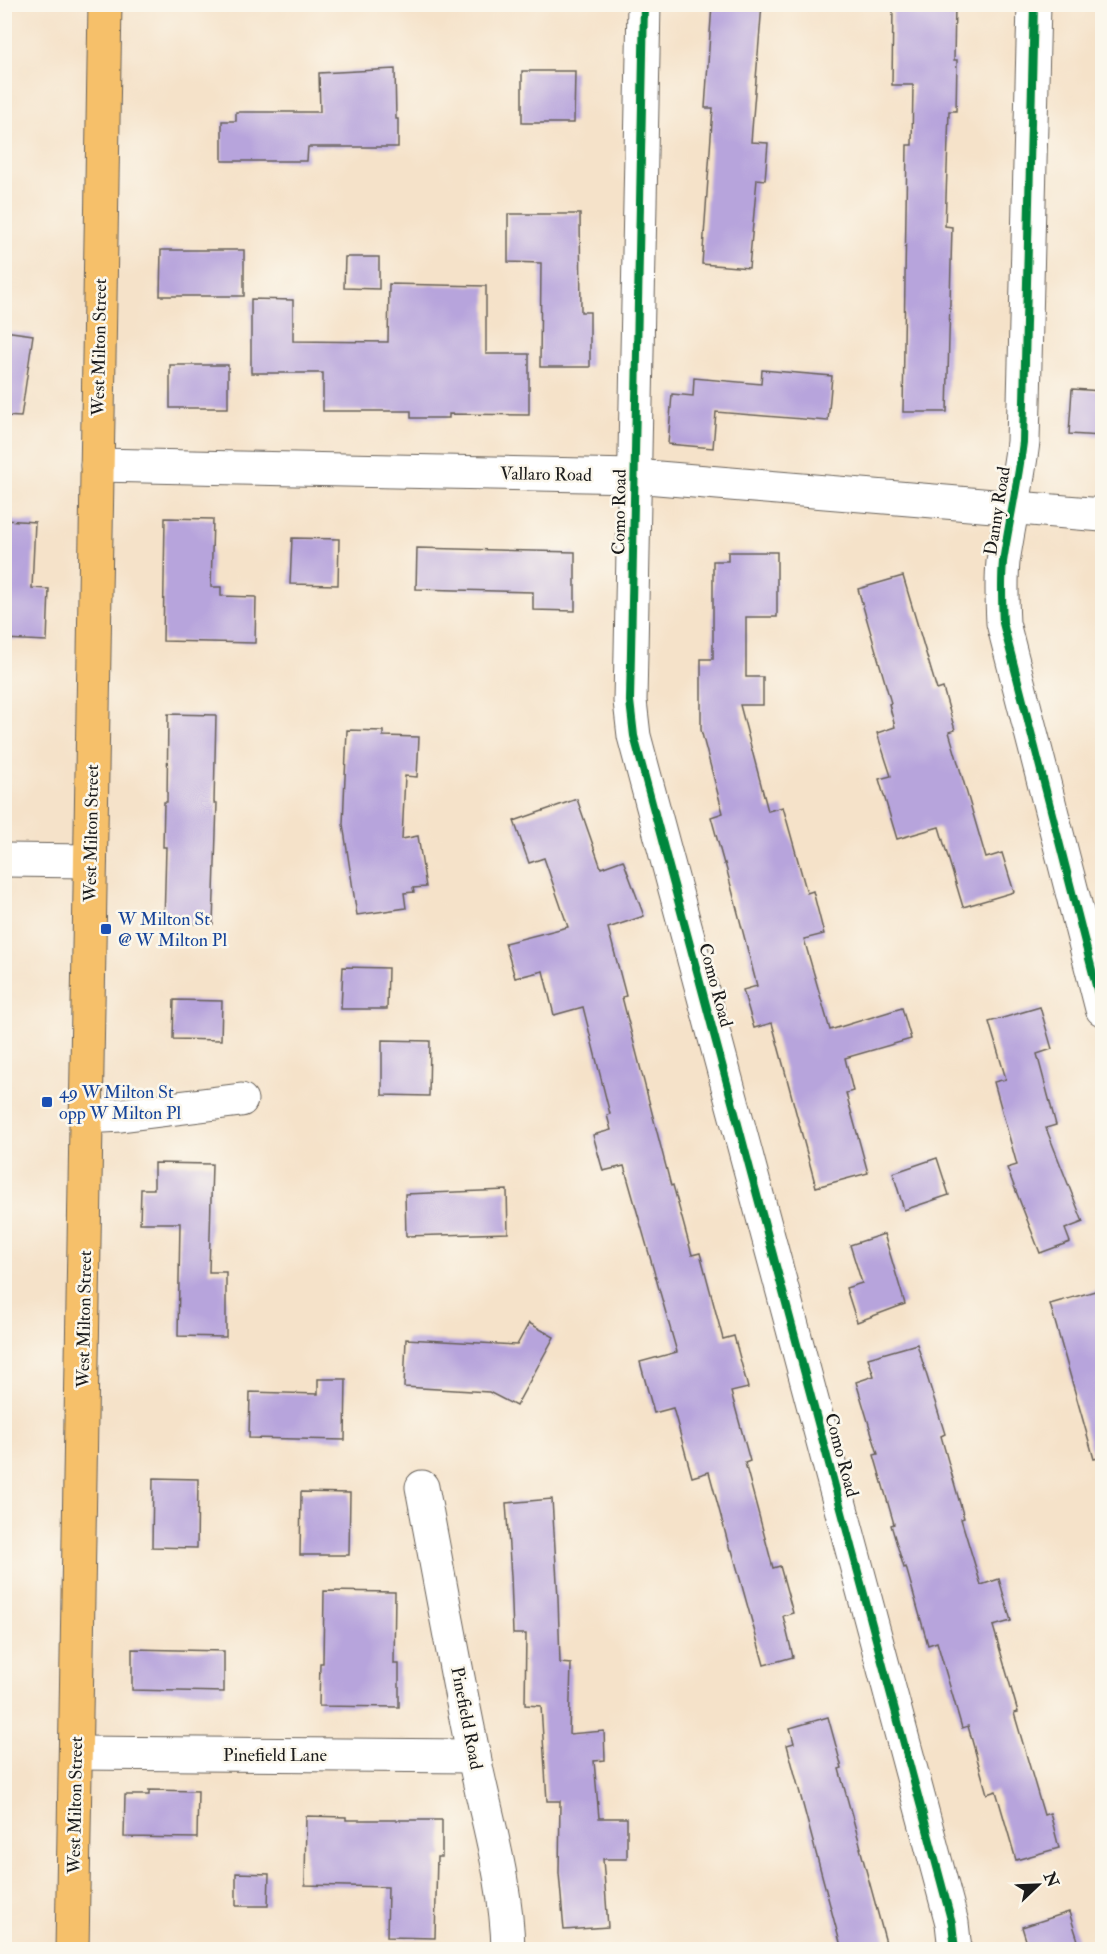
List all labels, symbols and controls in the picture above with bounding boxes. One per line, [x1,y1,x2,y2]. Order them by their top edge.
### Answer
street label: West Milton Street [87,278,112,417]
street label: Vallaro Road [500,462,592,487]
street label: Danny Road [979,465,1016,557]
street label: Como Road [607,469,632,555]
street label: West Milton Street [79,764,104,903]
place label: W Milton St @ W Milton Pl [117,908,227,952]
marker: W Milton St @ W Milton Pl [99,922,113,936]
street label: Como Road [693,941,738,1030]
place label: 49 W Milton St opp W Milton Pl [59,1081,181,1125]
marker: 49 W Milton St opp W Milton Pl [40,1095,54,1109]
street label: West Milton Street [72,1250,97,1389]
street label: Como Road [819,1411,864,1500]
street label: Pinefield Road [445,1665,488,1772]
street label: West Milton Street [63,1736,88,1875]
street label: Pinefield Lane [223,1744,327,1767]
north arrow [1008,1855,1068,1915]
text: N [1038,1868,1063,1891]

